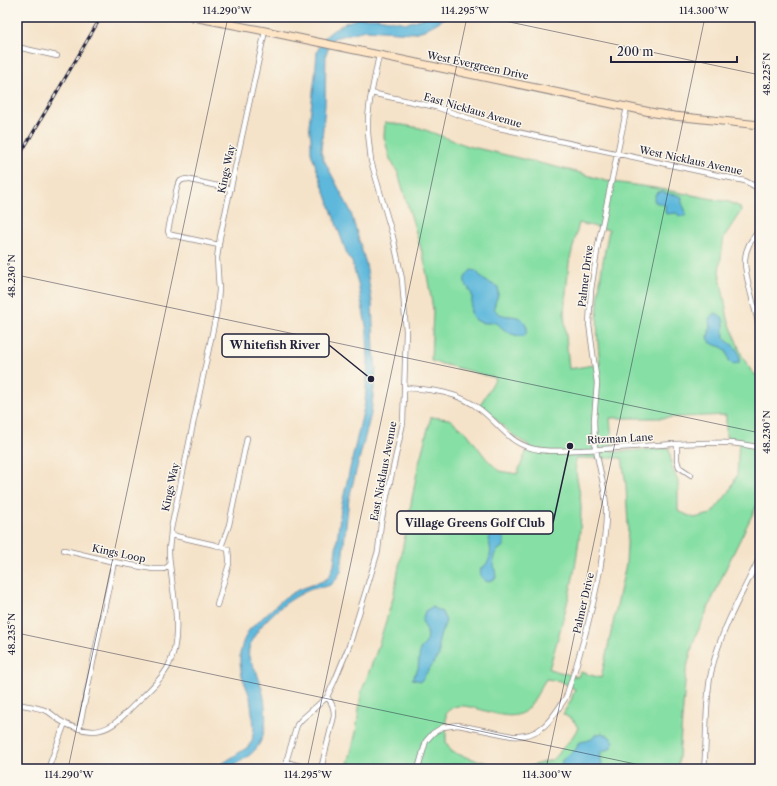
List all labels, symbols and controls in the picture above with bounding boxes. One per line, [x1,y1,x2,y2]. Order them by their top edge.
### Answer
text: 114.290°W [202,4,253,17]
text: 114.295°W [441,4,490,17]
text: 114.300°W [679,4,730,17]
scale bar [611,38,737,64]
text: 200 m [617,44,654,59]
street label: West Evergreen Drive [425,48,530,83]
text: 48.225°N [760,53,773,95]
street label: East Nicklaus Avenue [422,90,524,131]
street label: Kings Way [215,143,238,195]
street label: West Nicklaus Avenue [637,143,744,178]
street label: Palmer Drive [575,244,596,308]
text: 48.230°N [5,254,18,298]
callout: Whitefish River [222,334,329,357]
text: Whitefish River [229,338,321,352]
text: 48.230°N [760,410,773,454]
street label: East Nicklaus Avenue [367,420,400,522]
street label: Ritzman Lane [587,430,654,447]
street label: Kings Way [159,461,182,513]
callout: Village Greens Golf Club [397,511,553,534]
text: Village Greens Golf Club [404,516,545,530]
street label: Kings Loop [91,541,147,565]
street label: Palmer Drive [570,571,597,635]
text: 48.235°N [5,613,18,655]
text: 114.290°W [44,768,95,781]
text: 114.295°W [284,768,333,781]
text: 114.300°W [522,768,573,781]

